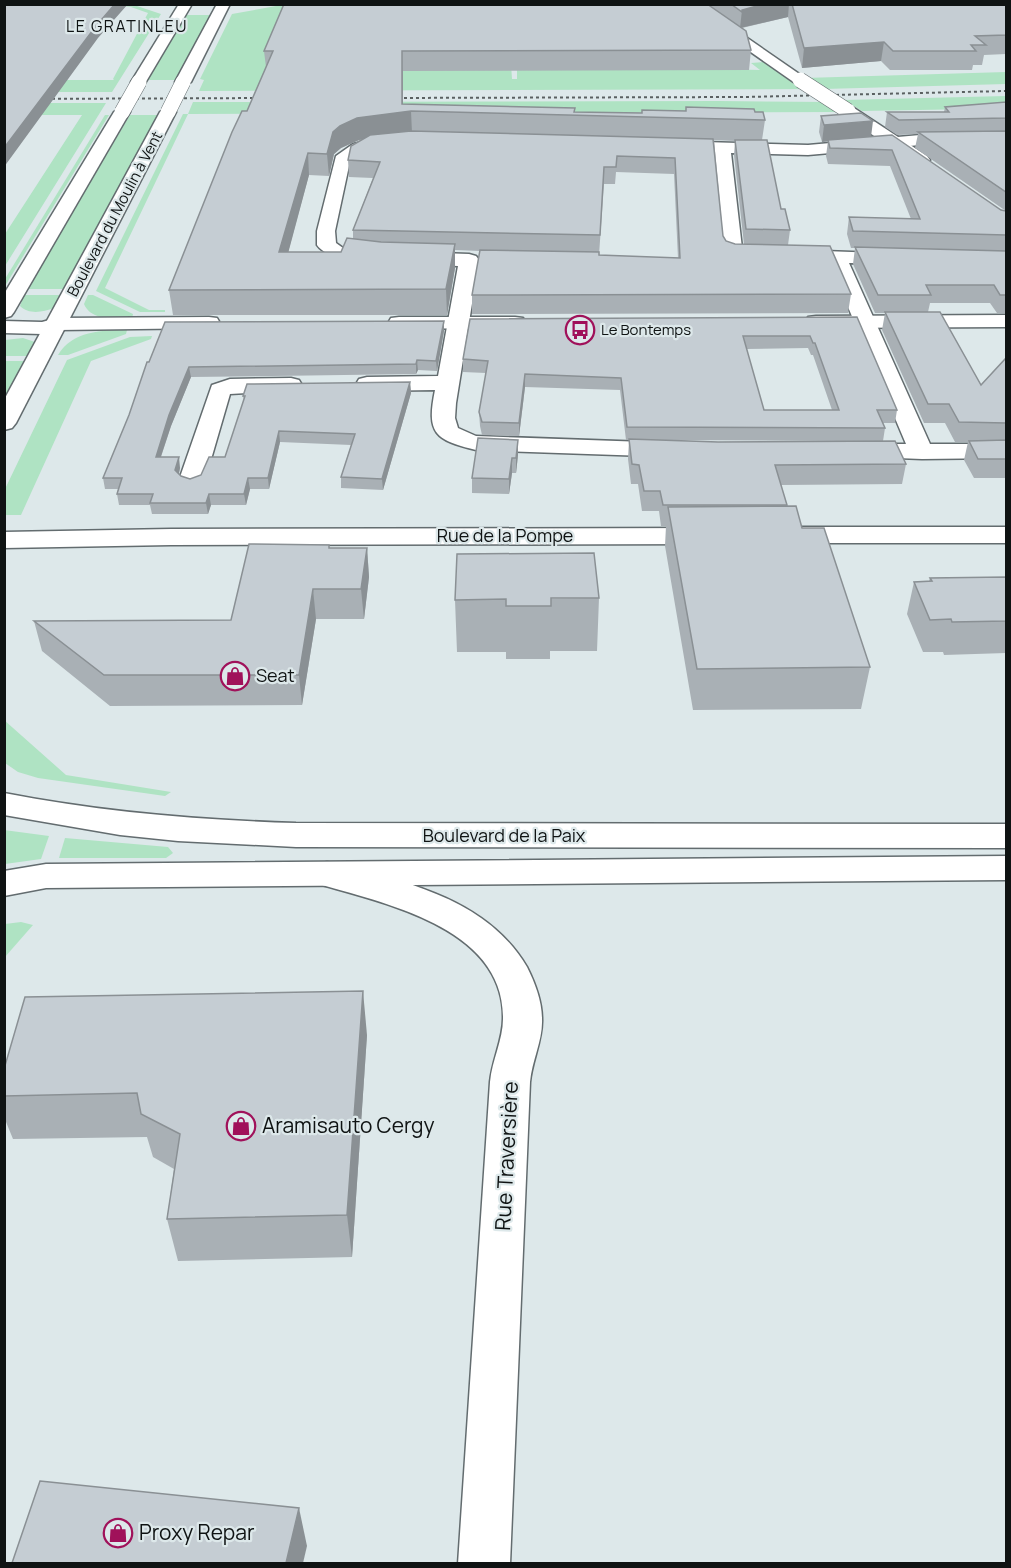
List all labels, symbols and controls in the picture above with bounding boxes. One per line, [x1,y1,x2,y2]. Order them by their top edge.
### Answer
district label: LE GRATINLEU [66,15,188,37]
street label: Boulevard du Moulin à Vent [62,127,167,300]
bus stop icon: Le Bontemps [564,314,596,346]
place label: Le Bontemps [601,319,691,340]
street label: Rue de la Pompe [437,523,573,547]
shop icon: Seat [219,660,251,692]
place label: Seat [256,663,295,687]
street label: Boulevard de la Paix [423,823,586,847]
street label: Rue Traversière [488,1081,524,1231]
shop icon: Aramisauto Cergy [225,1110,257,1142]
place label: Aramisauto Cergy [262,1111,435,1139]
shop icon: Proxy Repar [102,1517,134,1549]
place label: Proxy Repar [139,1518,255,1546]

